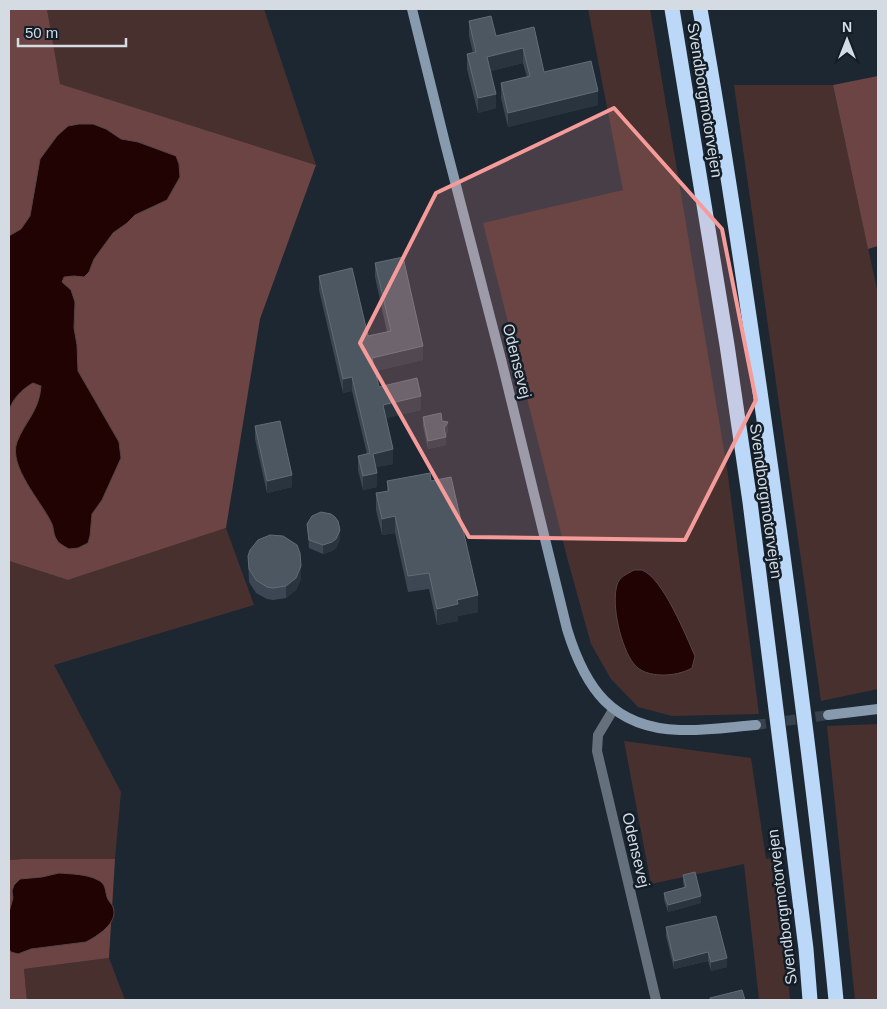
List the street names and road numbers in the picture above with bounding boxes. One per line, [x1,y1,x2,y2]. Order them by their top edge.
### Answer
street label: Svendborgmotorvejen [684,21,726,179]
street label: Odensevej [499,322,535,400]
street label: Svendborgmotorvejen [747,422,785,580]
street label: Odensevej [619,811,653,889]
street label: Svendborgmotorvejen [764,828,800,986]

